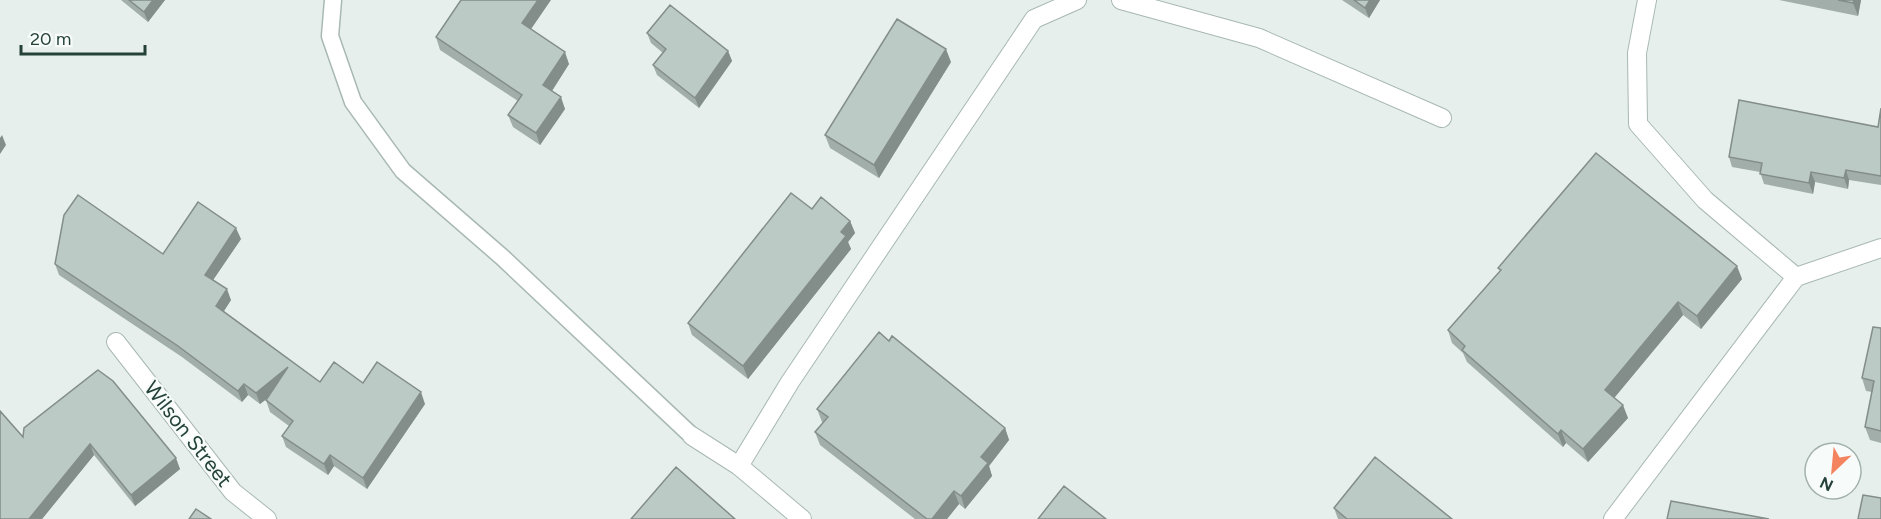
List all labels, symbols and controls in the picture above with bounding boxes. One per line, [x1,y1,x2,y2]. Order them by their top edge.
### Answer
scale bar [21,18,146,56]
text: 20 m [30,28,71,50]
street label: Wilson Street [139,376,237,492]
north arrow [1803,441,1863,501]
text: N [1817,473,1836,495]

